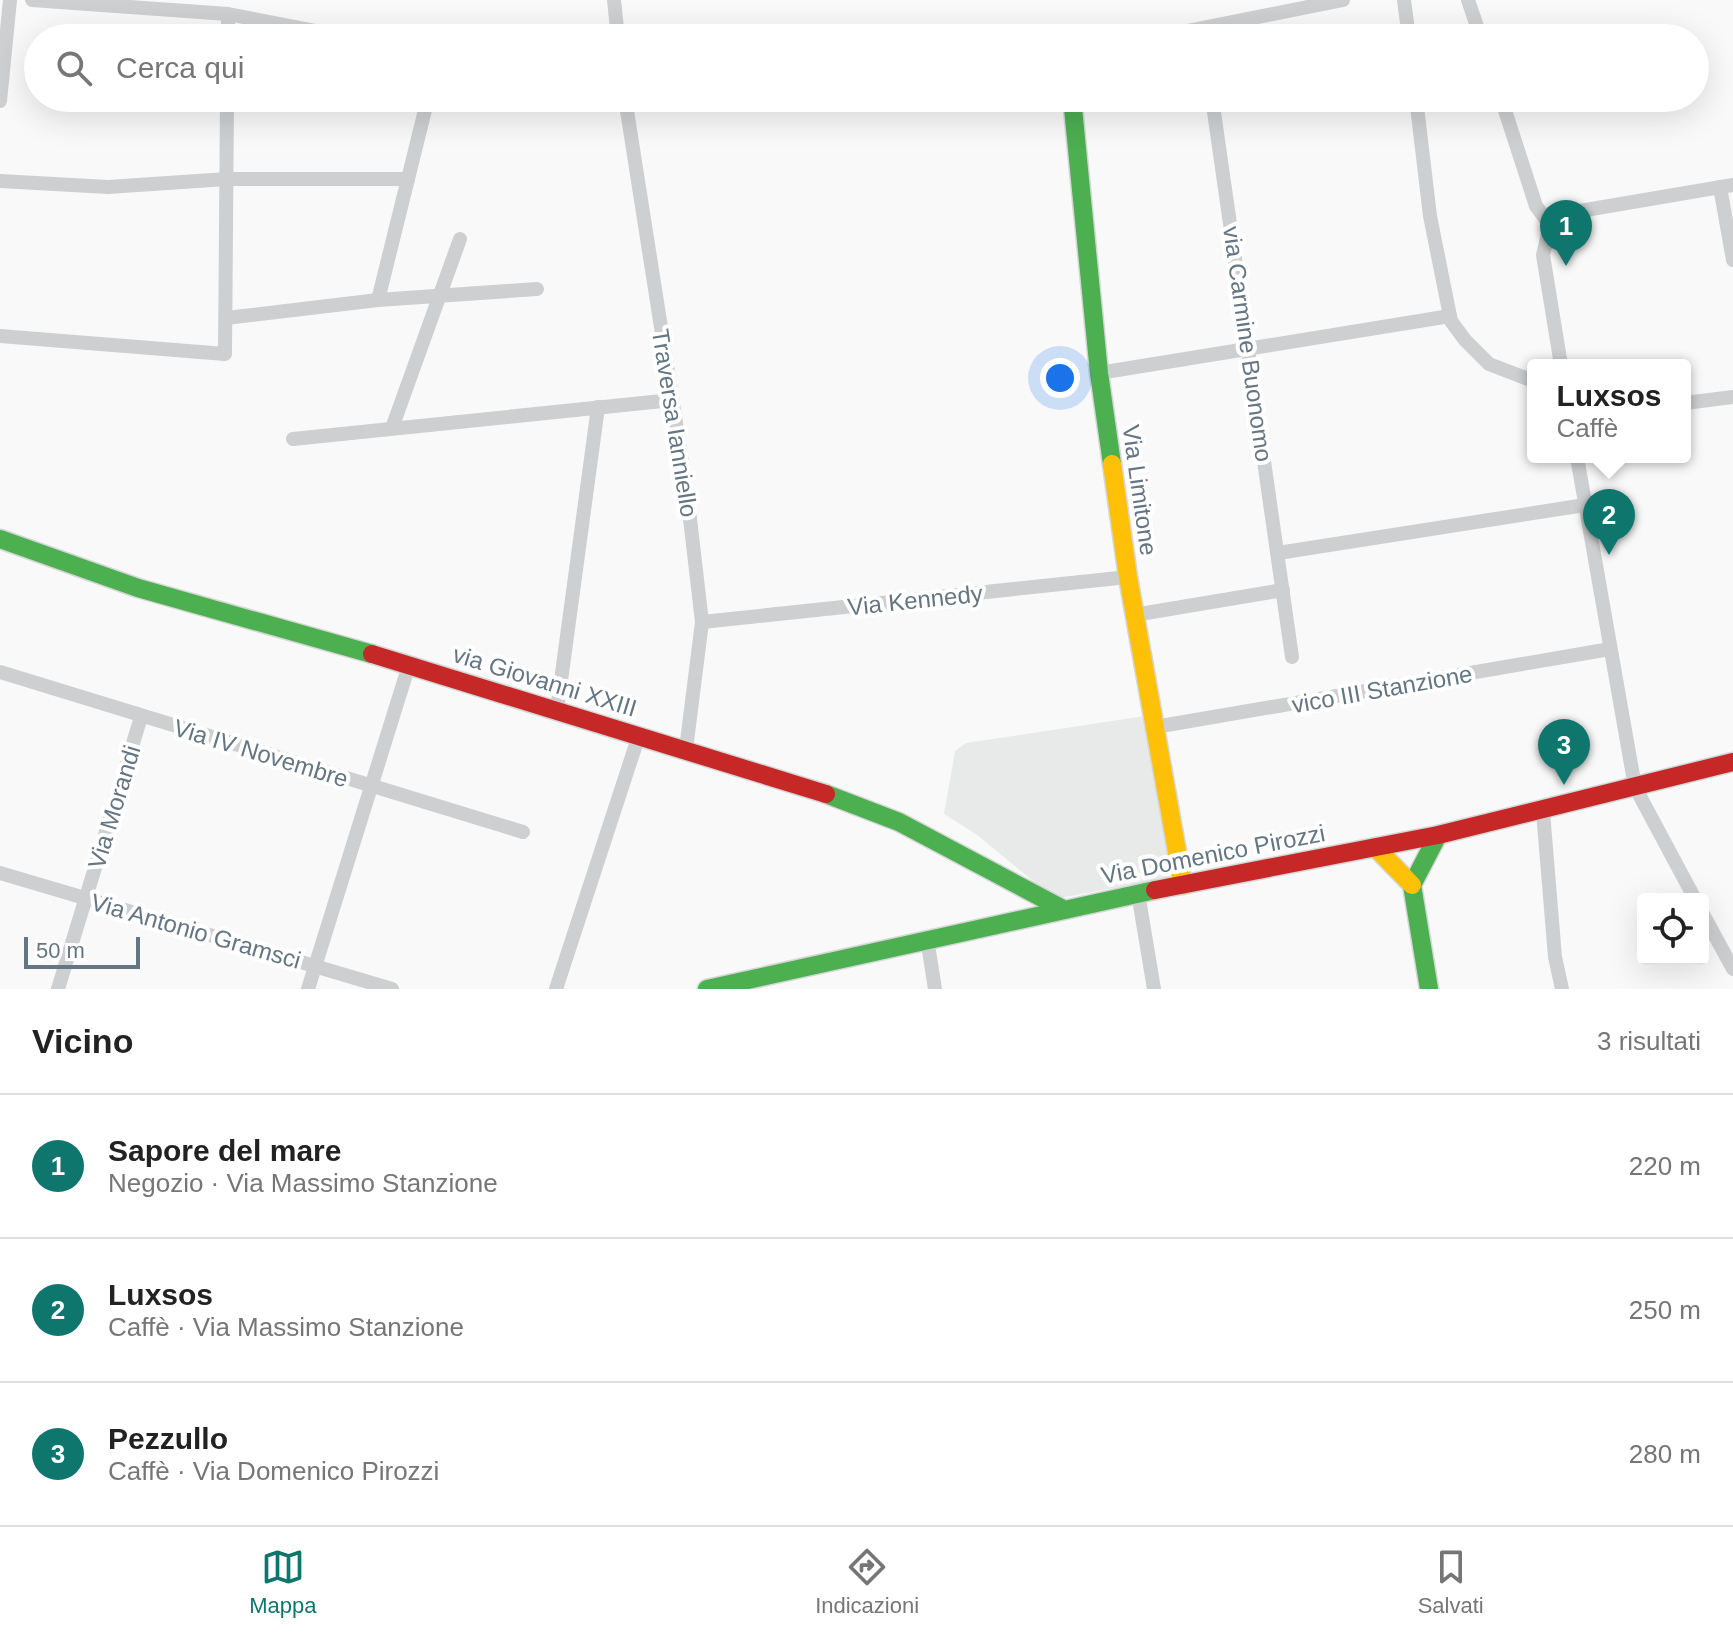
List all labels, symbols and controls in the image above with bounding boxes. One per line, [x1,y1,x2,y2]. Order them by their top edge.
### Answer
search box [24,24,1709,112]
icon: search [52,46,96,90]
text: Cerca qui [116,51,244,84]
pin: 1 [1540,200,1592,266]
street label: via Carmine Buonomo [1218,225,1278,463]
street label: Traversa Ianniello [647,327,703,519]
your location [1040,358,1080,398]
popup [1527,359,1691,463]
text: Luxsos [1556,379,1662,412]
text: Caffè [1556,413,1618,443]
street label: Via Limitone [1117,423,1163,557]
pin: 2 [1583,489,1635,555]
street label: Via Kennedy [846,579,984,621]
street label: via Giovanni XXIII [450,640,640,722]
street label: vico III Stanzione [1290,660,1474,718]
street label: Via IV Novembre [171,714,351,792]
pin: 3 [1538,719,1590,785]
street label: Via Morandi [82,742,146,872]
street label: Via Domenico Pirozzi [1099,819,1327,889]
street label: Via Antonio Gramsci [88,888,304,974]
map controls [1637,893,1709,965]
button: locate [1637,893,1709,965]
scale bar [24,933,140,969]
text: 50 m [36,938,85,963]
text: Vicino [32,1022,133,1060]
text: 3 risultati [1597,1026,1701,1056]
text: Sapore del mare [108,1134,341,1167]
text: 1 [51,1151,65,1181]
text: 220 m [1629,1151,1701,1181]
text: Negozio · Via Massimo Stanzione [108,1168,498,1198]
text: Luxsos [108,1278,213,1311]
text: 2 [51,1295,65,1325]
text: 250 m [1629,1295,1701,1325]
text: Caffè · Via Massimo Stanzione [108,1312,464,1342]
text: Pezzullo [108,1422,228,1455]
text: 3 [51,1439,65,1469]
text: 280 m [1629,1439,1701,1469]
text: Caffè · Via Domenico Pirozzi [108,1456,439,1486]
tab: Mappa [249,1545,317,1619]
tab: Indicazioni [815,1545,919,1619]
tab: Salvati [1418,1545,1484,1619]

